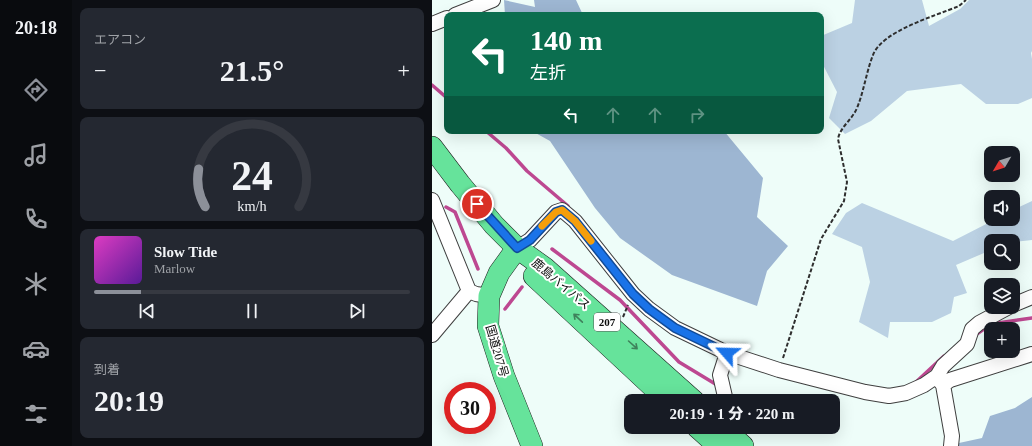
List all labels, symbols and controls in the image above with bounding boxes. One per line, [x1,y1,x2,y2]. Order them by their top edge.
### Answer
text: 20:18 [15,18,57,38]
text: 140 m [530,25,602,56]
icon: left [464,28,516,80]
text: エアコン [94,32,146,47]
text: 21.5° [220,54,284,87]
text: − [94,58,106,83]
text: + [398,58,410,83]
text: 左折 [530,63,566,83]
icon: directions [22,76,50,104]
icon: left [560,104,582,126]
icon: ahead [602,104,624,126]
icon: ahead [644,104,666,126]
icon: right [686,104,708,126]
icon: music [22,141,50,169]
north arrow [984,146,1020,182]
map controls [984,146,1020,358]
text: 24 [231,152,273,198]
pin [460,187,494,221]
button: sound [984,190,1020,226]
icon: arrive [466,193,488,215]
text: km/h [237,197,267,213]
icon: phone [22,205,50,233]
button: search [984,234,1020,270]
text: Slow Tide [154,244,217,260]
street label: 鹿島バイパス [529,256,593,312]
text: Marlow [154,261,195,276]
icon: climate [22,270,50,298]
button: layers [984,278,1020,314]
icon: previous [136,300,158,322]
icon: pause [241,300,263,322]
icon: next [346,300,368,322]
one-way arrow [573,313,583,323]
road number: 207 [594,313,620,331]
button: + [984,322,1020,358]
street label: 国道207号 [483,323,511,379]
position arrow [706,332,748,374]
icon: car [22,335,50,363]
one-way arrow [627,341,638,350]
text: 到着 [94,362,120,377]
speed limit sign: 30 [444,382,496,434]
text: 20:19 [94,384,164,417]
icon: filters [22,400,50,428]
text: 20:19 · 1 分 · 220 m [670,406,795,422]

